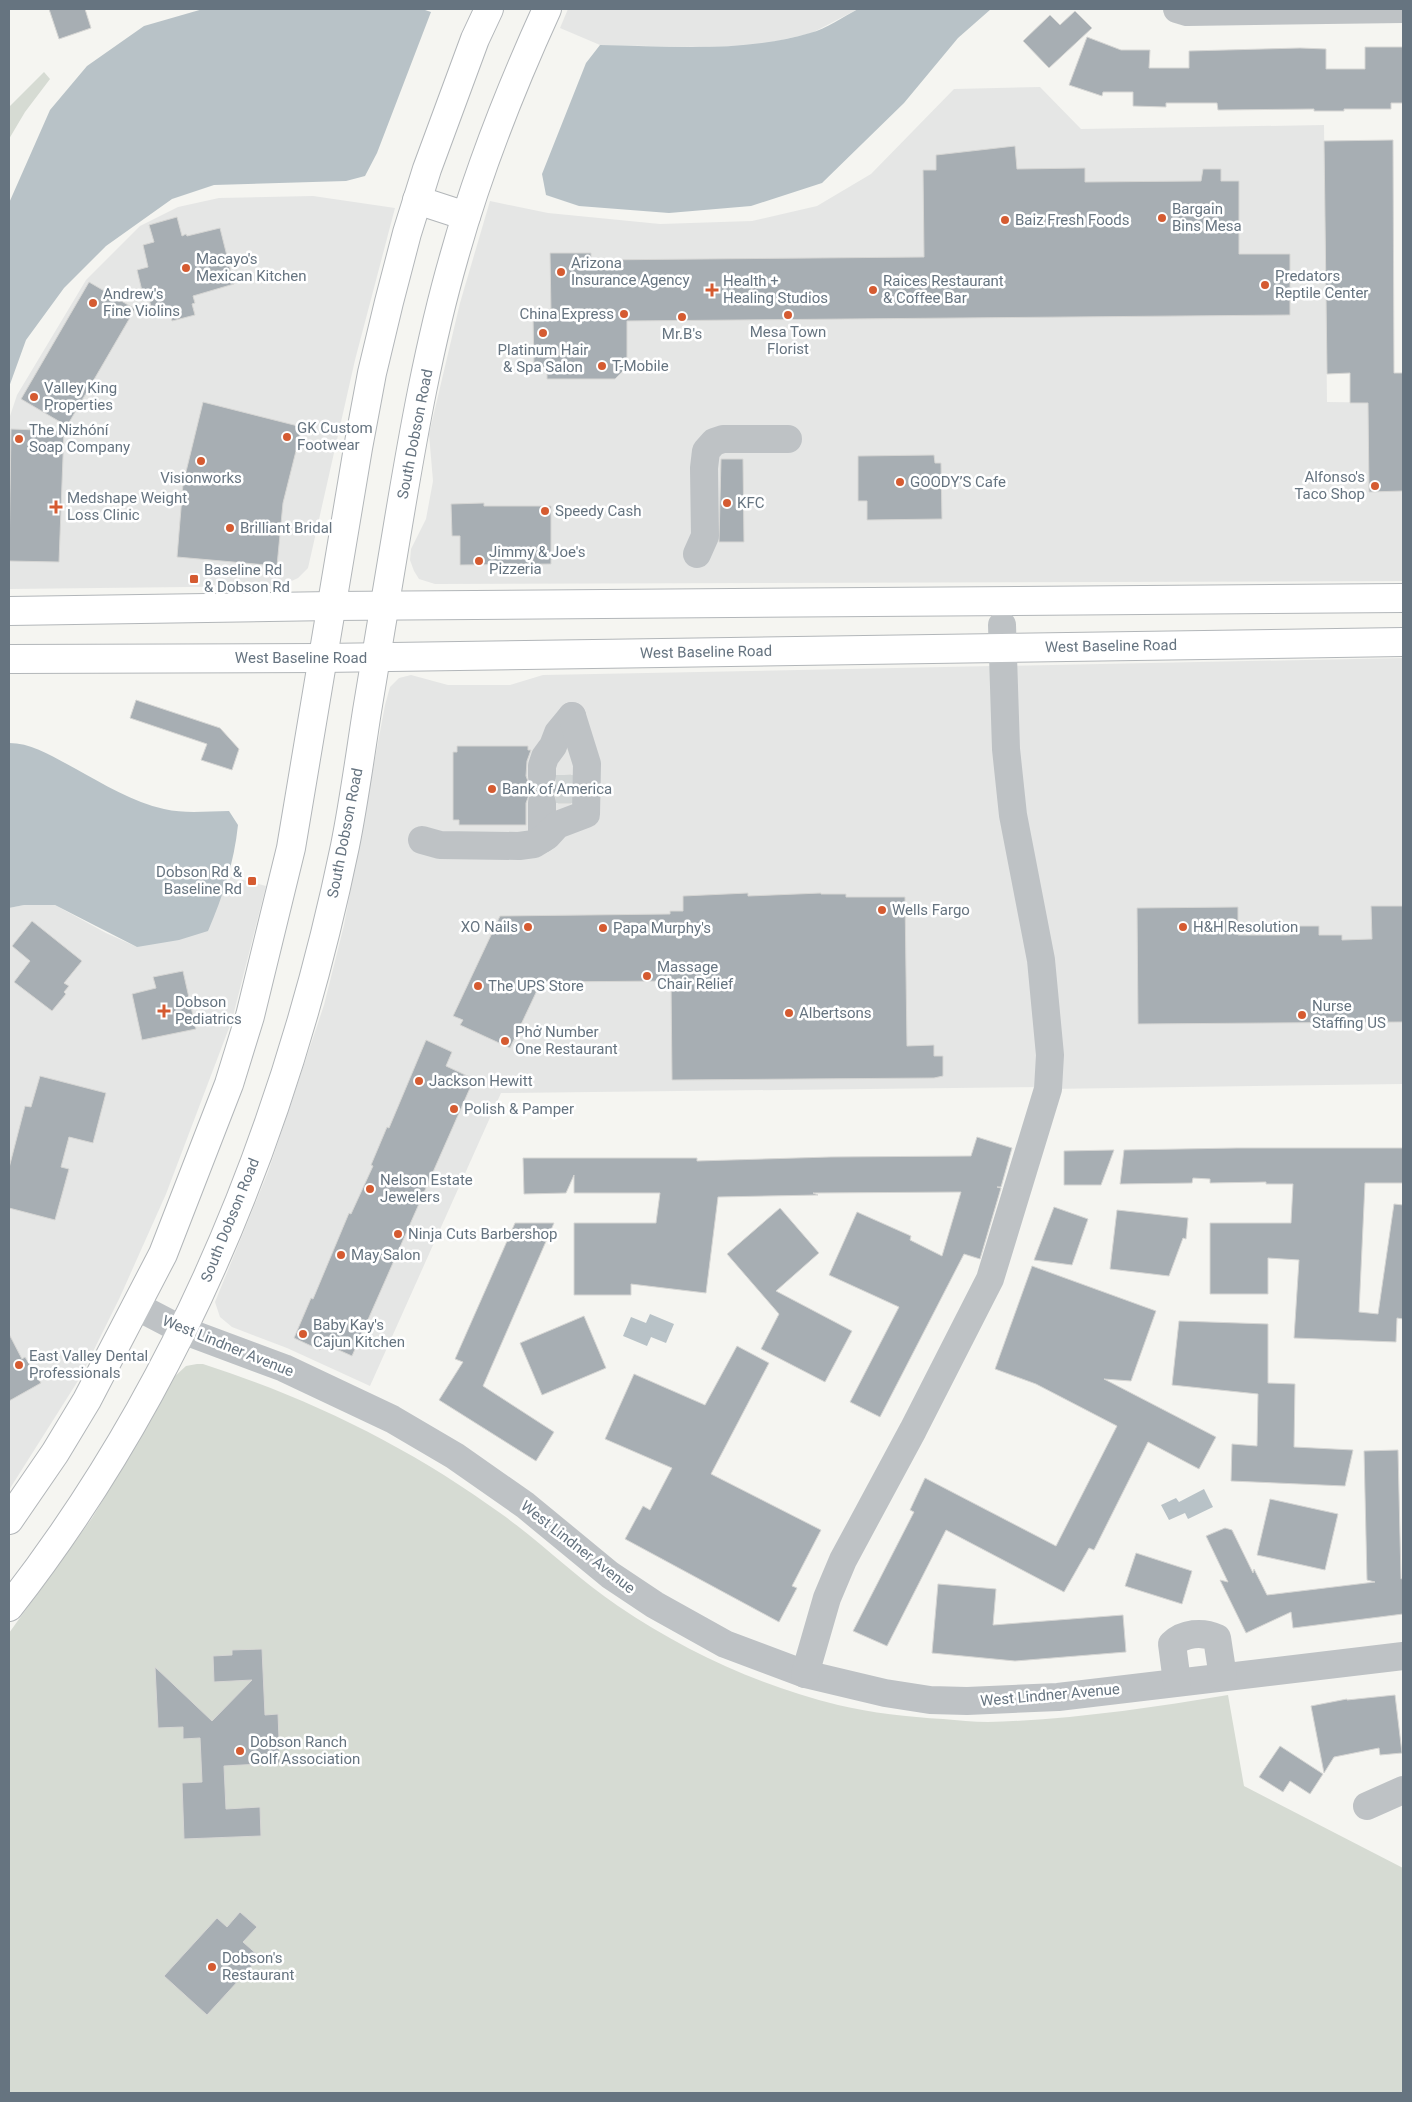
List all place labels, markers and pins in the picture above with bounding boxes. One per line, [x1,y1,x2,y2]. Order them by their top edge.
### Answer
place label: Bargain Bins Mesa [1172,200,1242,235]
place label: Baiz Fresh Foods [1015,211,1130,229]
marker: Bargain Bins Mesa [1156,212,1168,224]
marker: Baiz Fresh Foods [999,214,1011,226]
place label: Macayo's Mexican Kitchen [196,250,306,285]
place label: Arizona Insurance Agency [571,254,690,289]
marker: Macayo's Mexican Kitchen [180,262,192,274]
marker: Arizona Insurance Agency [555,266,567,278]
place label: Predators Reptile Center [1275,267,1368,302]
place label: Health + Healing Studios [723,272,828,307]
place label: Raices Restaurant & Coffee Bar [883,272,1004,307]
marker: Predators Reptile Center [1259,279,1271,291]
marker: Health + Healing Studios [705,283,719,297]
marker: Raices Restaurant & Coffee Bar [867,284,879,296]
place label: Andrew's Fine Violins [103,285,180,320]
marker: Andrew's Fine Violins [87,297,99,309]
place label: China Express [519,305,614,323]
marker: China Express [618,308,630,320]
marker: Mesa Town Florist [782,309,794,321]
marker: Mr.B's [676,311,688,323]
place label: Mesa Town Florist [750,323,826,358]
place label: Mr.B's [662,325,702,343]
marker: Platinum Hair & Spa Salon [537,327,549,339]
place label: Platinum Hair & Spa Salon [498,341,588,376]
place label: T-Mobile [612,357,669,375]
marker: T-Mobile [596,360,608,372]
place label: Valley King Properties [44,379,117,414]
marker: Valley King Properties [28,391,40,403]
place label: GK Custom Footwear [297,419,373,454]
place label: The Nizhóní Soap Company [29,421,130,456]
marker: GK Custom Footwear [281,431,293,443]
marker: The Nizhóní Soap Company [13,433,25,445]
marker: Visionworks [195,455,207,467]
place label: Alfonso's Taco Shop [1294,468,1365,503]
place label: Visionworks [160,469,242,487]
place label: GOODY’S Cafe [910,473,1006,491]
marker: GOODY’S Cafe [894,476,906,488]
marker: Alfonso's Taco Shop [1369,480,1381,492]
place label: Medshape Weight Loss Clinic [67,489,187,524]
place label: KFC [737,494,765,512]
marker: KFC [721,497,733,509]
marker: Medshape Weight Loss Clinic [49,500,63,514]
place label: Speedy Cash [555,502,641,520]
marker: Speedy Cash [539,505,551,517]
place label: Brilliant Bridal [240,519,332,537]
marker: Brilliant Bridal [224,522,236,534]
place label: Jimmy & Joe's Pizzeria [489,543,586,578]
marker: Jimmy & Joe's Pizzeria [473,555,485,567]
place label: Baseline Rd & Dobson Rd [204,561,290,596]
marker: Baseline Rd & Dobson Rd [188,573,200,585]
place label: Bank of America [502,780,612,798]
marker: Bank of America [486,783,498,795]
place label: Dobson Rd & Baseline Rd [156,863,243,898]
marker: Dobson Rd & Baseline Rd [246,875,258,887]
place label: Wells Fargo [892,901,970,919]
marker: Wells Fargo [876,904,888,916]
place label: XO Nails [461,918,518,936]
place label: H&H Resolution [1193,918,1298,936]
place label: Papa Murphy's [613,919,711,937]
marker: XO Nails [522,921,534,933]
marker: H&H Resolution [1177,921,1189,933]
marker: Papa Murphy's [597,922,609,934]
place label: Massage Chair Relief [657,958,734,993]
marker: Massage Chair Relief [641,970,653,982]
place label: The UPS Store [488,977,584,995]
marker: The UPS Store [472,980,484,992]
place label: Dobson Pediatrics [175,993,242,1028]
place label: Nurse Staffing US [1312,997,1386,1032]
marker: Dobson Pediatrics [157,1004,171,1018]
place label: Albertsons [799,1004,872,1022]
marker: Albertsons [783,1007,795,1019]
marker: Nurse Staffing US [1296,1009,1308,1021]
place label: Phở Number One Restaurant [515,1023,618,1058]
marker: Phở Number One Restaurant [499,1035,511,1047]
place label: Jackson Hewitt [429,1072,533,1090]
marker: Jackson Hewitt [413,1075,425,1087]
place label: Polish & Pamper [464,1100,574,1118]
marker: Polish & Pamper [448,1103,460,1115]
place label: Nelson Estate Jewelers [380,1171,473,1206]
marker: Nelson Estate Jewelers [364,1183,376,1195]
place label: Ninja Cuts Barbershop [408,1225,558,1243]
marker: Ninja Cuts Barbershop [392,1228,404,1240]
place label: May Salon [351,1246,421,1264]
marker: May Salon [335,1249,347,1261]
place label: Baby Kay's Cajun Kitchen [313,1316,405,1351]
marker: Baby Kay's Cajun Kitchen [297,1328,309,1340]
place label: East Valley Dental Professionals [29,1347,148,1382]
marker: East Valley Dental Professionals [13,1359,25,1371]
place label: Dobson Ranch Golf Association [250,1733,360,1768]
marker: Dobson Ranch Golf Association [234,1745,246,1757]
place label: Dobson's Restaurant [222,1949,295,1984]
marker: Dobson's Restaurant [206,1961,218,1973]

